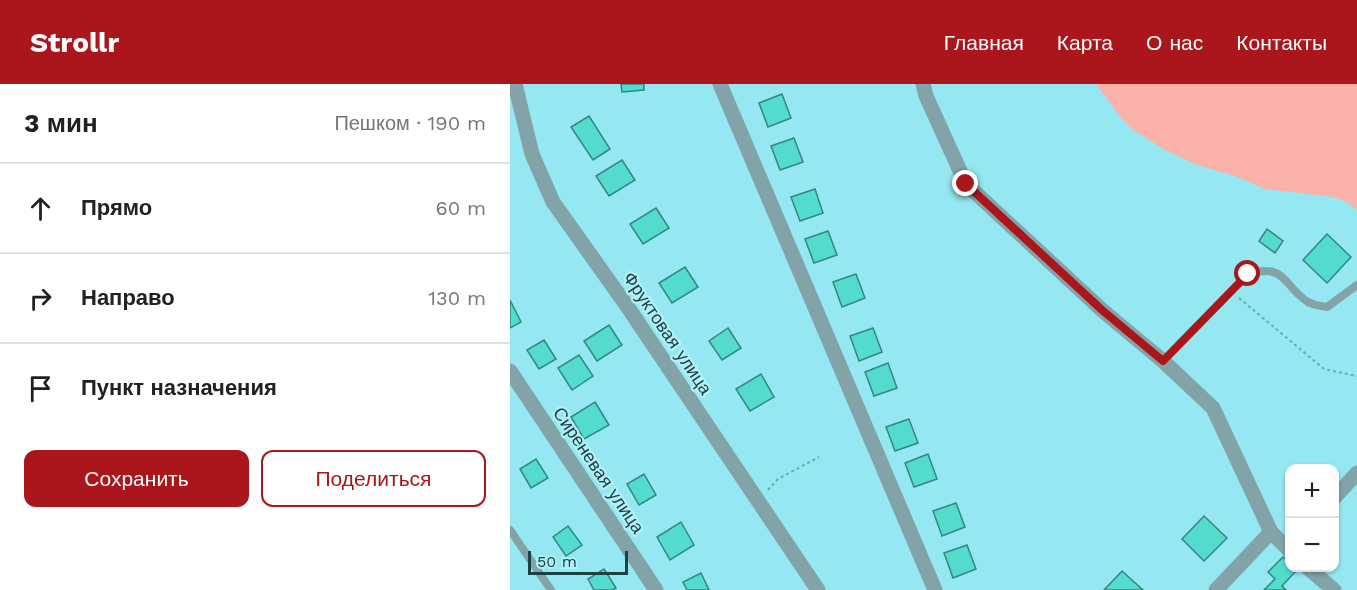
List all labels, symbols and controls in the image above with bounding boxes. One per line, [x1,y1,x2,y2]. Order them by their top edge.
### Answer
text: Strollr [30,26,119,59]
text: Главная [944,30,1024,55]
text: Карта [1057,30,1113,55]
text: О нас [1146,30,1203,55]
text: Контакты [1236,30,1327,55]
text: 3 мин [24,108,98,138]
text: Пешком · 190 m [334,111,486,135]
route end [952,170,978,196]
icon: ahead [24,192,57,225]
text: Прямо [81,195,152,220]
text: 60 m [436,196,486,220]
route start [1234,260,1260,286]
street label: Фруктовая улица [619,268,717,399]
icon: right [24,282,57,315]
text: Направо [81,285,175,310]
text: 130 m [428,286,486,310]
icon: arrive [24,372,57,405]
text: Пункт назначения [81,375,277,400]
street label: Сиреневая улица [549,403,650,538]
button: Сохранить [24,450,249,507]
button: Поделиться [261,450,486,507]
map controls [1285,464,1339,572]
button: + [1285,464,1339,518]
button: − [1285,518,1339,572]
scale bar [528,548,628,576]
text: 50 m [537,552,577,571]

